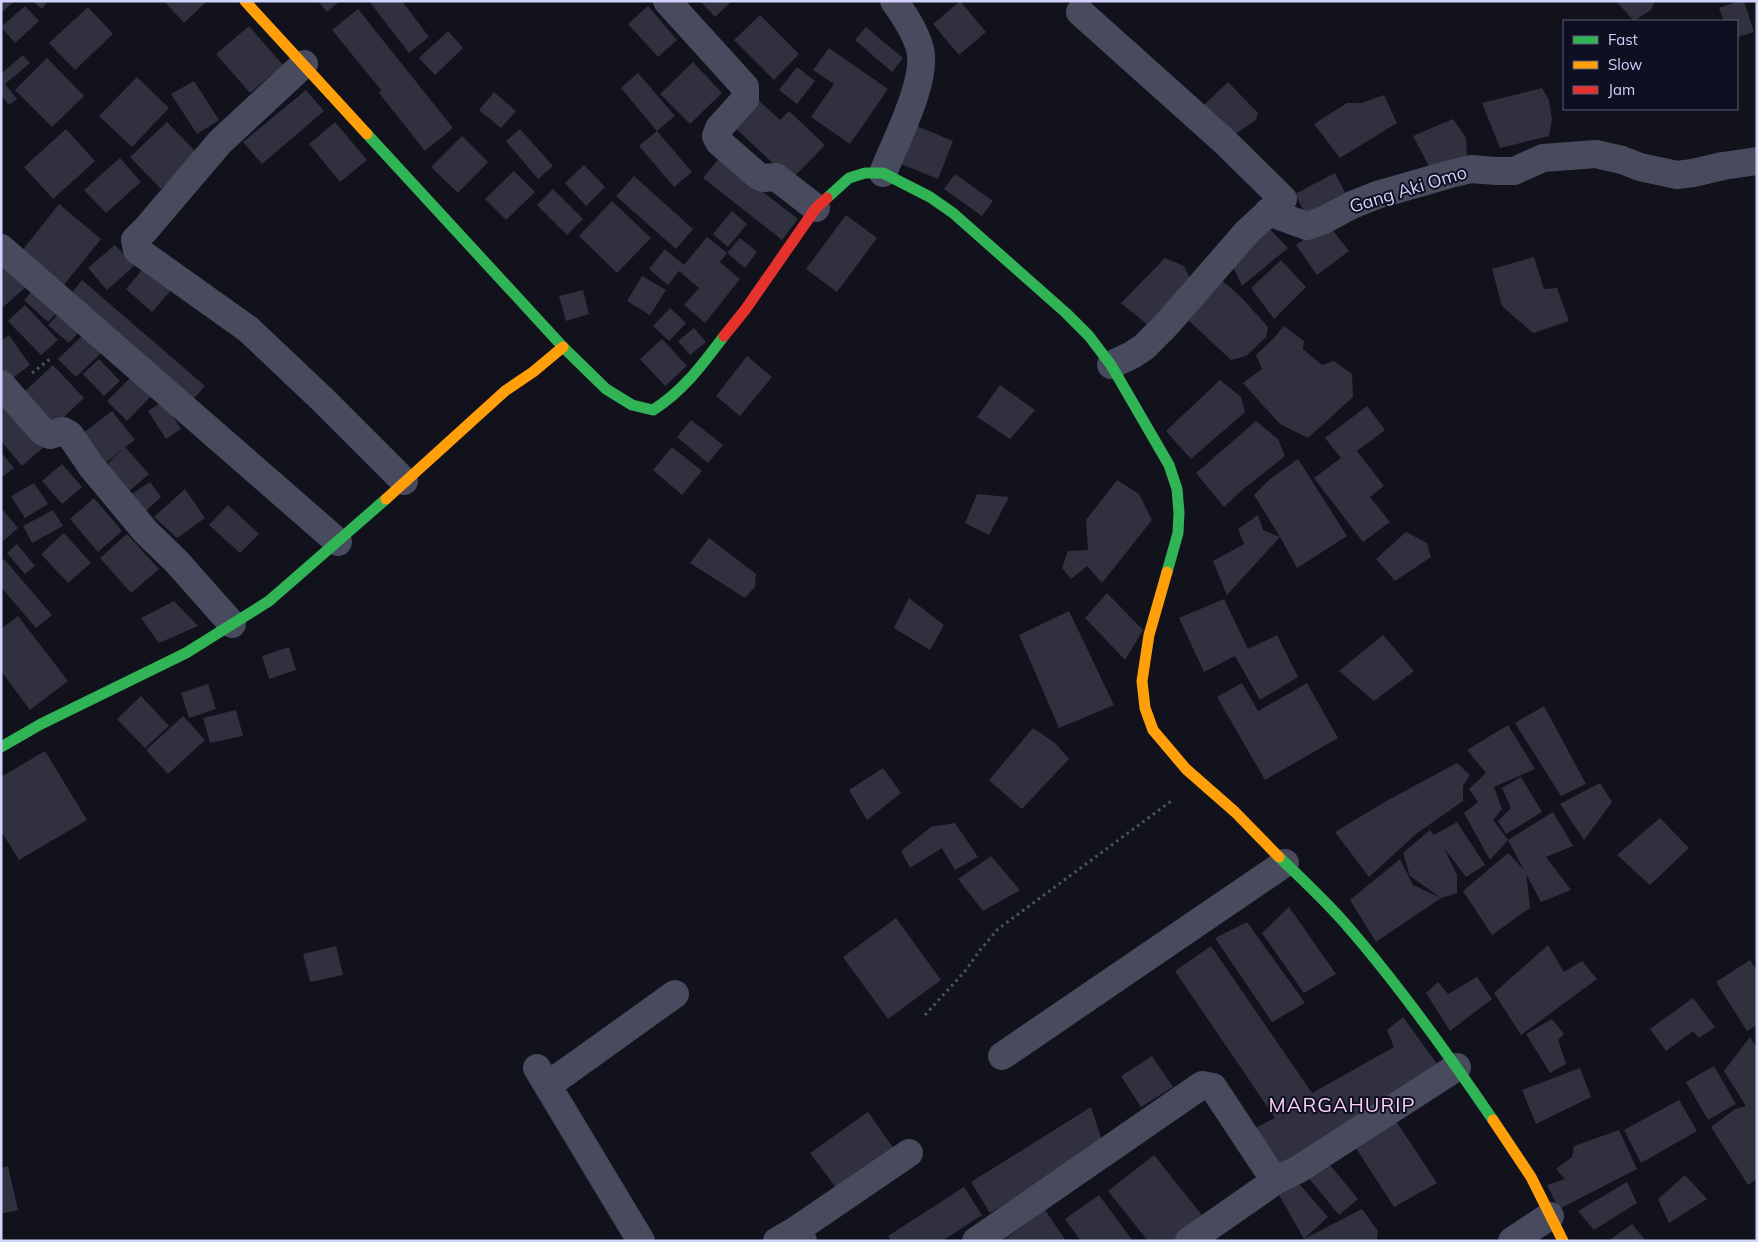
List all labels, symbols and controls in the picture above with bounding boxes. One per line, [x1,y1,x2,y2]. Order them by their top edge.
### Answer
legend [1563,20,1738,110]
text: Fast [1608,30,1638,49]
text: Slow [1608,55,1642,74]
text: Jam [1608,80,1635,99]
street label: Gang Aki Omo [1347,160,1469,218]
district label: MARGAHURIP [1269,1092,1415,1117]

